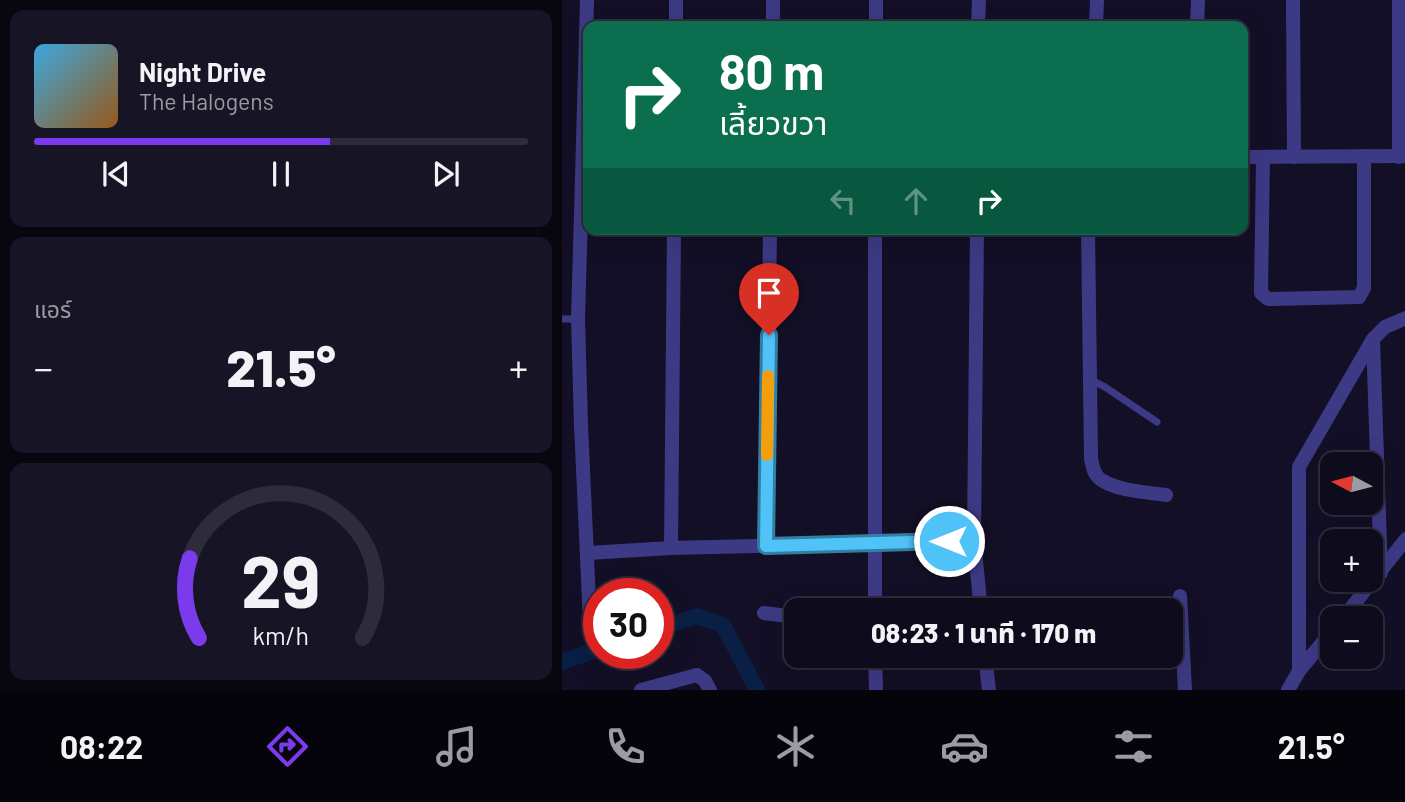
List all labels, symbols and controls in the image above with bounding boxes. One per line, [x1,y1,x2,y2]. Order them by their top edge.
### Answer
text: 80 m [719,41,824,100]
icon: right [604,49,695,140]
text: Night Drive [139,56,266,87]
text: The Halogens [139,87,274,115]
text: เลี้ยวขวา [719,103,827,141]
icon: previous [97,155,135,193]
icon: pause [262,155,300,193]
icon: next [427,155,465,193]
icon: left [824,182,862,220]
icon: ahead [897,182,935,220]
icon: right [970,182,1008,220]
pin [739,263,799,335]
icon: arrive [750,274,788,312]
text: แอร์ [34,295,71,323]
text: 21.5° [226,335,336,397]
text: − [34,344,53,390]
text: + [509,344,528,390]
north arrow [1320,452,1383,514]
map controls [1320,452,1383,669]
position arrow [912,504,986,578]
button: + [1320,529,1383,592]
text: 29 [241,535,321,623]
speed limit sign: 30 [583,578,674,669]
button: − [1320,606,1383,669]
text: 08:23 · 1 นาที · 170 m [871,617,1096,648]
text: km/h [253,619,309,649]
icon: directions [263,722,312,771]
icon: music [432,722,481,771]
icon: phone [601,722,650,771]
icon: climate [771,722,820,771]
icon: car [940,722,989,771]
icon: filters [1109,722,1158,771]
text: 08:22 [60,727,143,765]
text: 21.5° [1278,727,1345,765]

